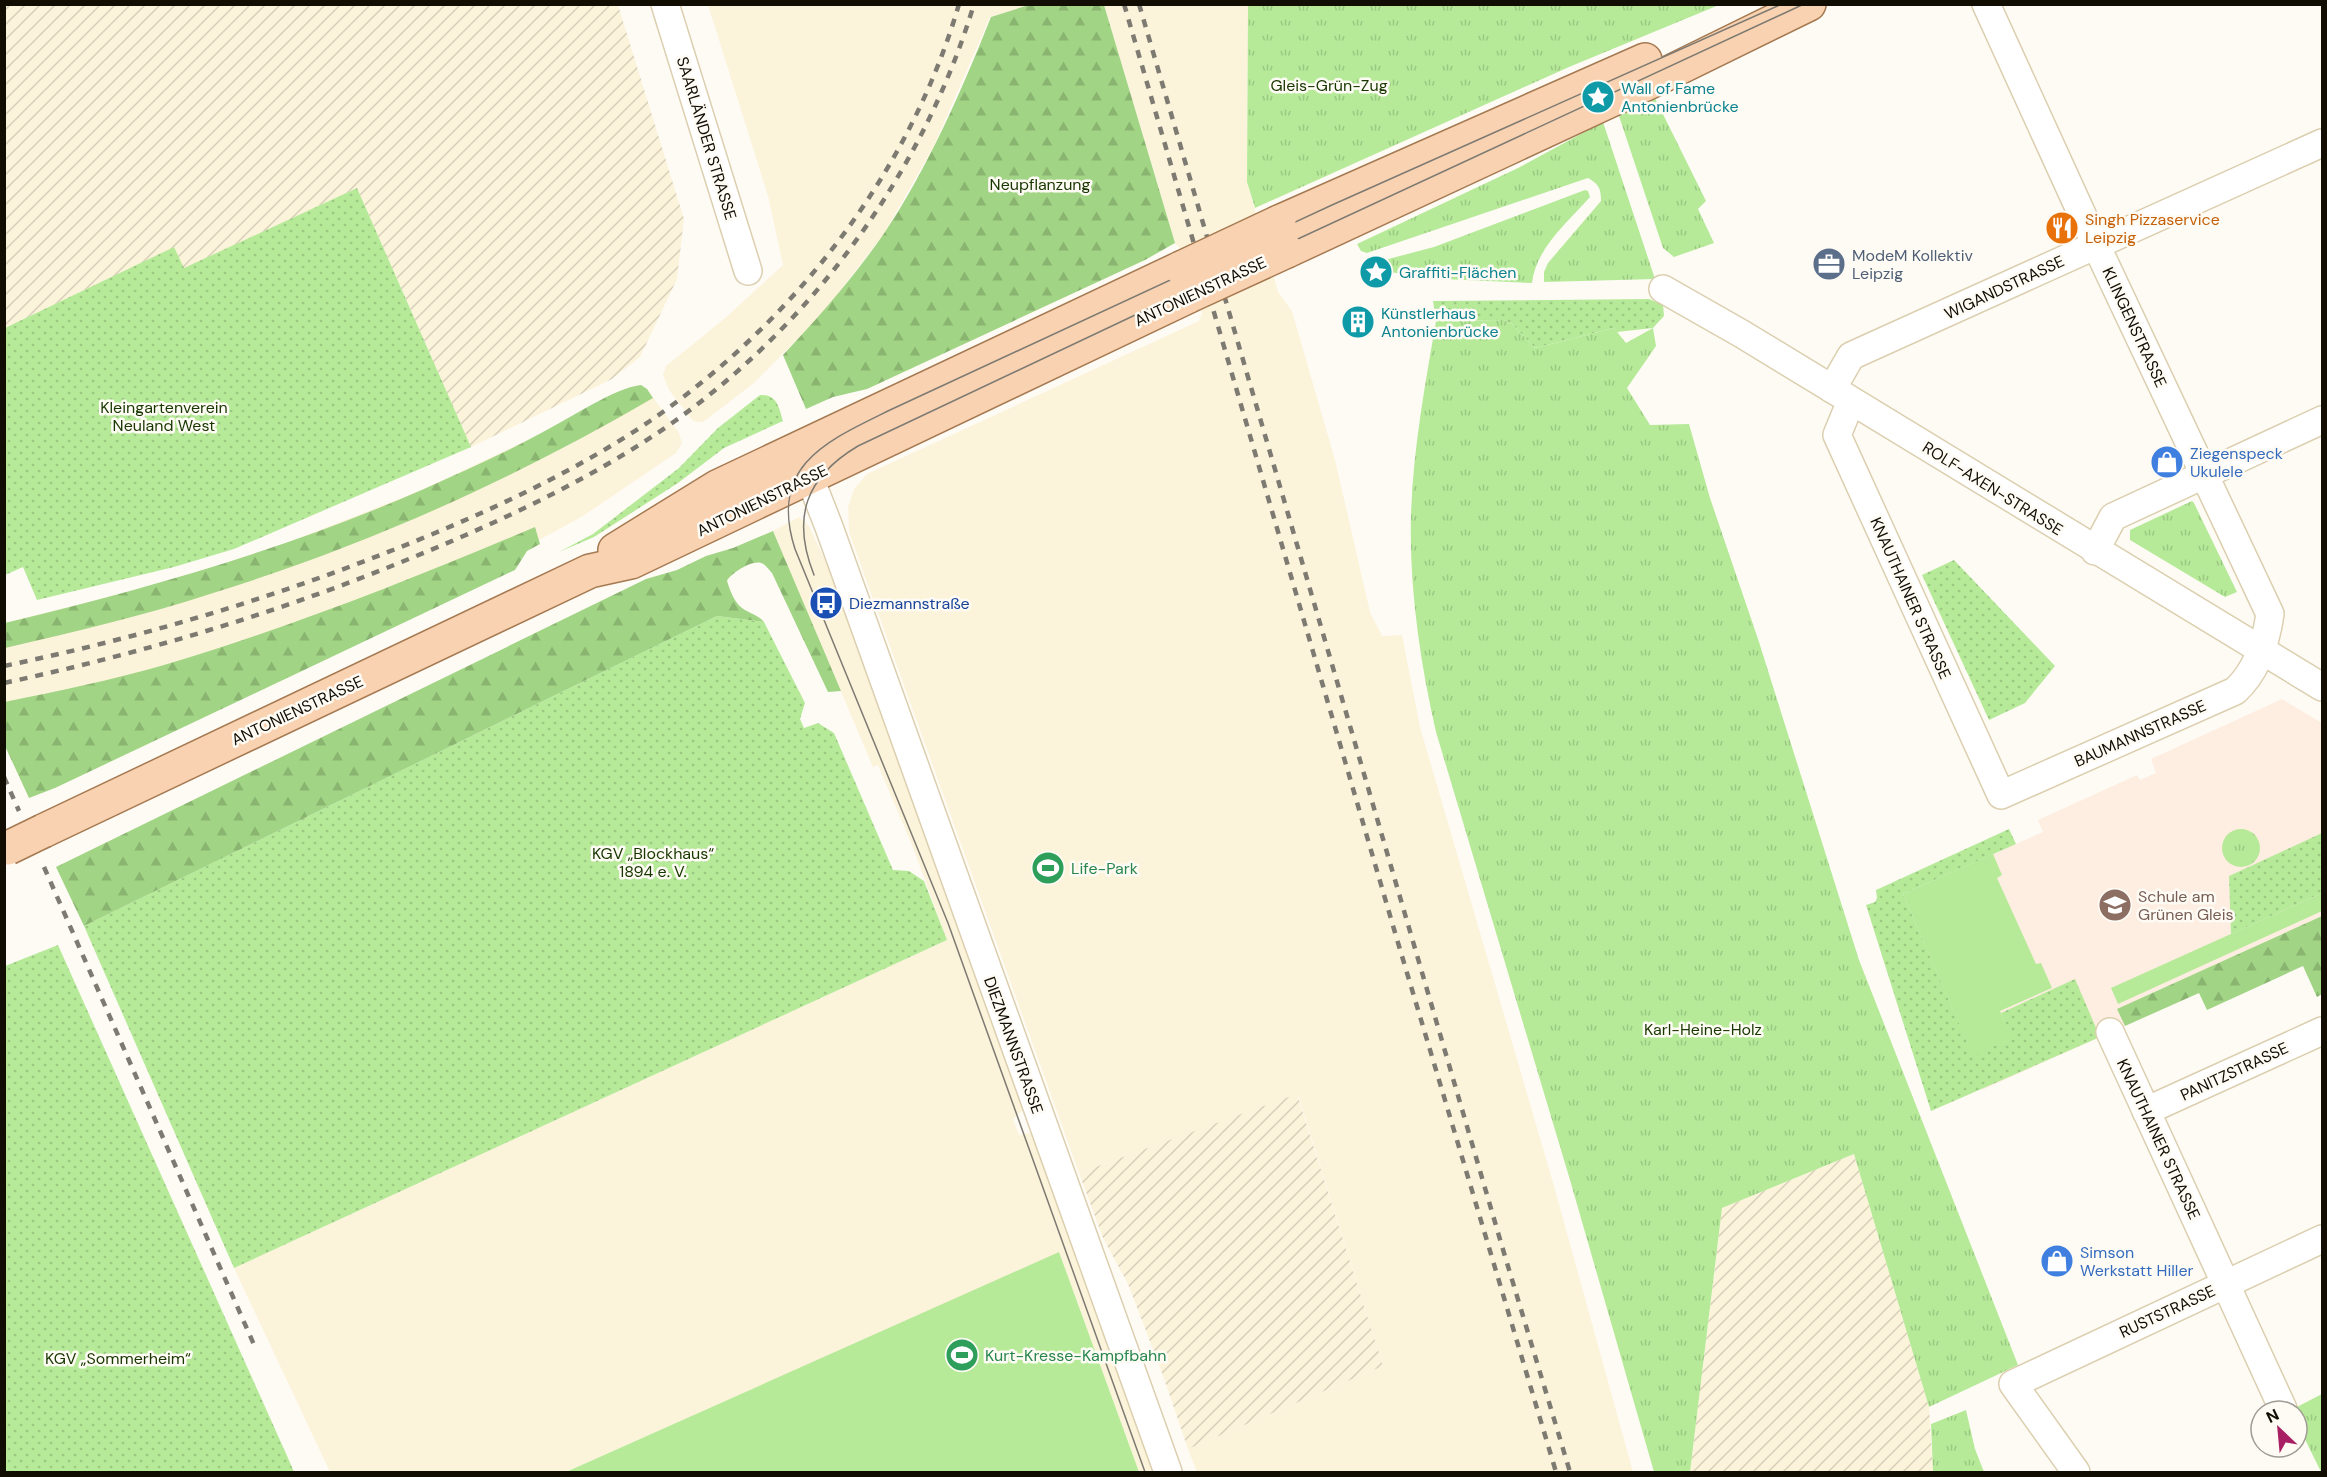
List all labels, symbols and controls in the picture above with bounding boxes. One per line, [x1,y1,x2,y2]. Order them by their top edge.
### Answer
street label: SAARLÄNDER STRASSE [672,54,741,222]
park label: Gleis-Grün-Zug [1270,75,1388,96]
place label: Wall of Fame Antonienbrücke [1621,78,1738,117]
place icon: Wall of Fame Antonienbrücke [1580,79,1616,115]
park label: Neupflanzung [990,174,1090,195]
place label: Singh Pizzaservice Leipzig [2085,209,2220,248]
restaurant icon: Singh Pizzaservice Leipzig [2044,210,2080,246]
place label: ModeM Kollektiv Leipzig [1852,245,1973,284]
office icon: ModeM Kollektiv Leipzig [1811,246,1847,282]
street label: WIGANDSTRASSE [1941,251,2067,324]
street label: ANTONIENSTRASSE [1131,252,1269,331]
place icon: Graffiti-Flächen [1358,254,1394,290]
place label: Graffiti-Flächen [1399,262,1516,283]
street label: KLINGENSTRASSE [2097,264,2172,391]
place label: Künstlerhaus Antonienbrücke [1381,303,1498,342]
building icon: Künstlerhaus Antonienbrücke [1340,304,1376,340]
park label: Kleingartenverein Neuland West [100,397,228,436]
street label: ROLF-AXEN-STRASSE [1919,437,2067,540]
place label: Ziegenspeck Ukulele [2190,443,2283,482]
shop icon: Ziegenspeck Ukulele [2149,444,2185,480]
street label: ANTONIENSTRASSE [693,460,831,541]
street label: KNAUTHAINER STRASSE [1865,514,1956,682]
bus stop icon: Diezmannstraße [808,585,844,621]
place label: Diezmannstraße [849,593,970,614]
street label: ANTONIENSTRASSE [228,671,366,750]
street label: BAUMANNSTRASSE [2071,695,2209,772]
park label: KGV „Blockhaus“ 1894 e. V. [592,843,714,882]
sports icon: Life-Park [1030,850,1066,886]
place label: Life-Park [1071,858,1138,879]
place label: Schule am Grünen Gleis [2138,886,2234,925]
school or university icon: Schule am Grünen Gleis [2097,887,2133,923]
street label: DIEZMANNSTRASSE [979,974,1048,1117]
park label: Karl-Heine-Holz [1644,1019,1762,1040]
street label: PANITZSTRASSE [2177,1037,2292,1106]
street label: KNAUTHAINER STRASSE [2112,1056,2205,1223]
place label: Simson Werkstatt Hiller [2080,1242,2193,1281]
shop icon: Simson Werkstatt Hiller [2039,1243,2075,1279]
street label: RUSTSTRASSE [2116,1280,2219,1343]
sports icon: Kurt-Kresse-Kampfbahn [944,1337,980,1373]
place label: Kurt-Kresse-Kampfbahn [985,1345,1166,1366]
park label: KGV „Sommerheim“ [45,1348,191,1369]
north arrow [2249,1399,2309,1459]
text: N [2263,1404,2282,1428]

